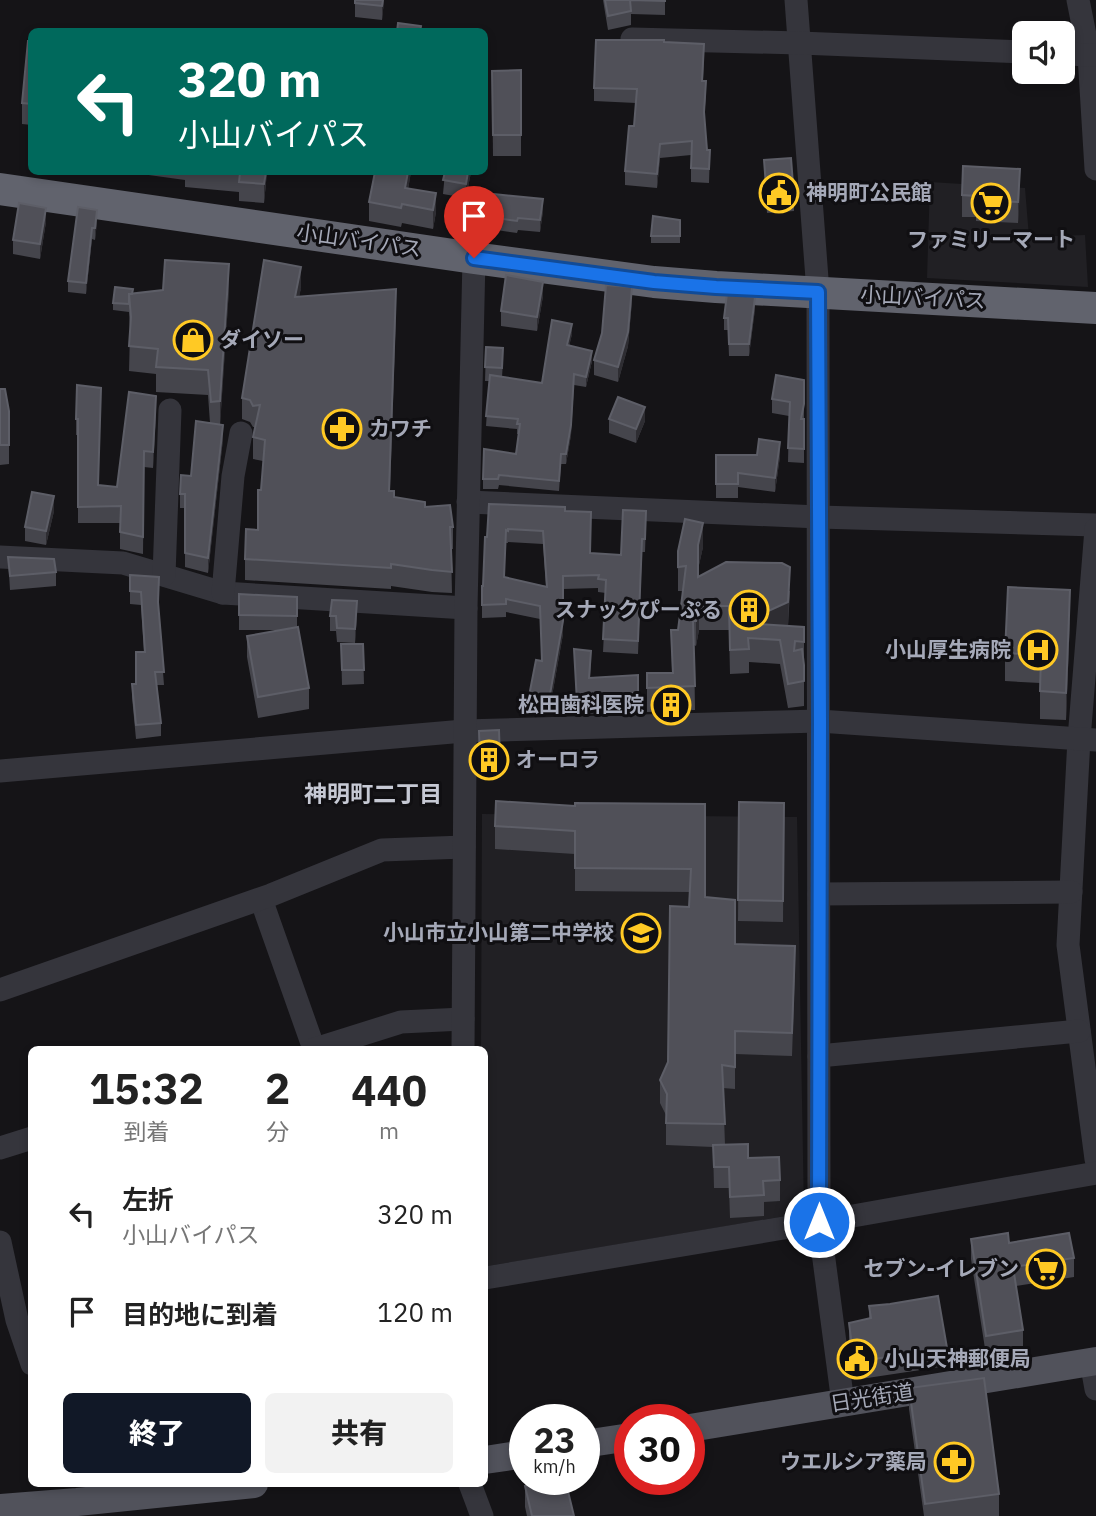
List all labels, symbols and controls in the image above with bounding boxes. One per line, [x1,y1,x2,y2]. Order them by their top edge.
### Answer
map controls [1012,21,1075,84]
button: sound [1012,21,1075,84]
text: 320 m [178,47,322,110]
icon: left [63,56,154,147]
text: 小山バイパス [178,113,369,155]
public building icon: 神明町公民館 [758,172,800,214]
place label: 神明町公民館 [806,178,932,206]
supermarket icon: ファミリーマート [970,182,1012,224]
pin [444,186,504,258]
icon: arrive [455,197,493,235]
street label: 小山バイパス [295,217,423,263]
place label: ファミリーマート [907,225,1075,253]
street label: 小山バイパス [860,280,986,314]
shop icon: ダイソー [172,319,214,361]
place label: ダイソー [220,325,304,353]
pharmacy icon: カワチ [321,408,363,450]
place label: カワチ [369,414,432,442]
building icon: スナックぴーぷる [728,589,770,631]
place label: スナックぴーぷる [555,595,722,623]
hospital icon: 小山厚生病院 [1017,629,1059,671]
place label: 小山厚生病院 [885,635,1011,663]
building icon: 松田歯科医院 [650,684,692,726]
place label: 松田歯科医院 [518,690,644,718]
building icon: オーロラ [468,739,510,781]
place label: オーロラ [516,745,600,773]
district label: 神明町二丁目 [304,778,442,808]
school or university icon: 小山市立小山第二中学校 [620,912,662,954]
place label: 小山市立小山第二中学校 [383,918,614,946]
text: 15:32 [89,1061,204,1116]
text: 2 [265,1061,290,1116]
text: 440 [351,1063,427,1118]
text: m [379,1115,399,1145]
text: 到着 [123,1116,169,1146]
text: 分 [266,1116,289,1146]
text: 左折 [122,1182,174,1216]
position arrow [782,1185,856,1259]
icon: left [63,1195,101,1233]
text: 320 m [377,1197,453,1231]
text: 小山バイパス [122,1219,260,1249]
supermarket icon: セブン-イレブン [1025,1248,1067,1290]
place label: セブン-イレブン [864,1254,1019,1282]
icon: arrive [63,1293,101,1331]
text: 120 m [377,1295,453,1329]
text: 目的地に到着 [122,1297,278,1331]
public building icon: 小山天神郵便局 [836,1338,878,1380]
place label: 小山天神郵便局 [884,1344,1031,1372]
street label: 日光街道 [828,1377,916,1417]
button: 終了 [63,1393,251,1473]
button: 共有 [265,1393,453,1473]
speed limit sign: 30 [614,1404,705,1495]
text: 23 [533,1417,576,1463]
pharmacy icon: ウエルシア薬局 [933,1441,975,1483]
place label: ウエルシア薬局 [780,1447,927,1475]
text: km/h [533,1455,576,1478]

